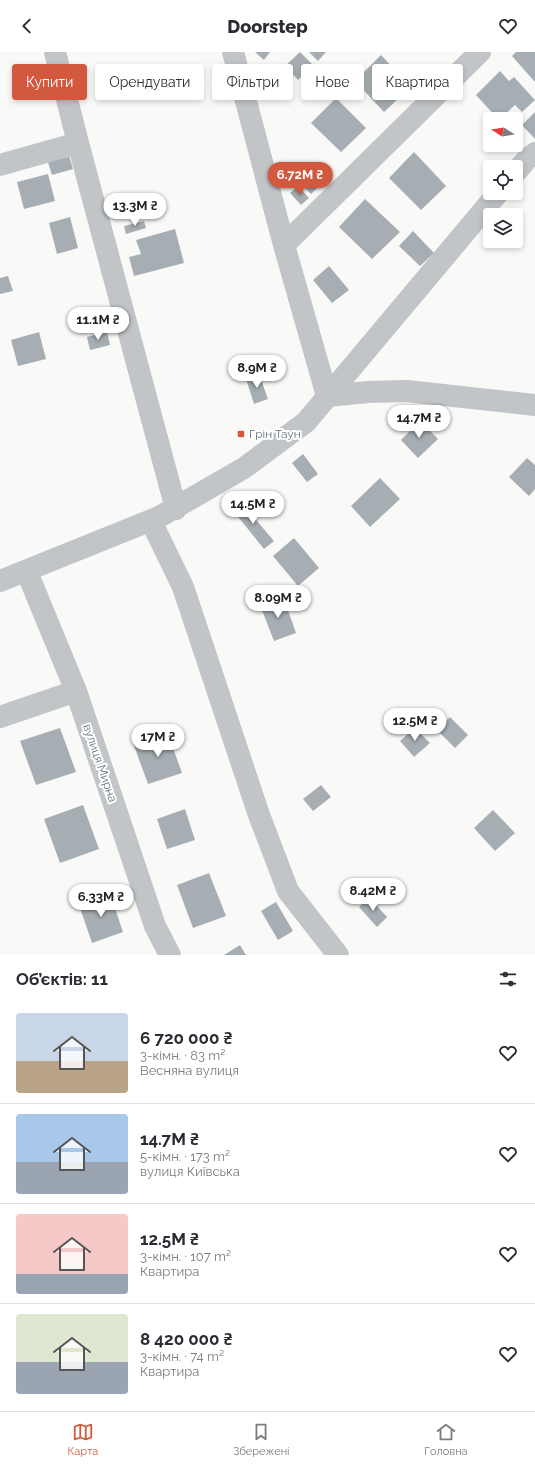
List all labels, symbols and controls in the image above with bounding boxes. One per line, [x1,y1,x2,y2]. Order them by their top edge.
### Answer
icon: back [16,15,38,37]
icon: heart [497,15,519,37]
text: Doorstep [227,16,308,37]
chip: Купити [12,64,87,100]
chip: Орендувати [95,64,204,100]
chip: Фільтри [212,64,293,100]
chip: Нове [301,64,364,100]
chip: Квартира [372,64,463,100]
north arrow [483,112,523,152]
map controls [483,112,523,248]
button: locate [483,160,523,200]
pin: 6.72M ₴ [263,162,337,196]
text: 6.72M ₴ [277,167,323,182]
pin: 13.3M ₴ [98,193,172,227]
text: 13.3M ₴ [112,198,158,213]
button: layers [483,208,523,248]
pin: 11.1M ₴ [61,307,135,341]
text: 11.1M ₴ [76,312,120,327]
pin: 8.9M ₴ [224,355,290,389]
text: 8.9M ₴ [237,360,277,375]
pin: 14.7M ₴ [382,405,456,439]
text: 14.7M ₴ [396,410,442,425]
place label: Грін Таун [249,427,301,441]
marker: Грін Таун [236,429,246,439]
pin: 14.5M ₴ [216,491,290,525]
text: 14.5M ₴ [230,496,276,511]
pin: 8.09M ₴ [241,585,315,619]
text: 8.09M ₴ [254,590,302,605]
pin: 12.5M ₴ [378,708,452,742]
text: 12.5M ₴ [392,713,438,728]
street label: вулиця Мирна [80,722,120,804]
pin: 17M ₴ [130,724,186,758]
text: 17M ₴ [140,729,176,744]
pin: 8.42M ₴ [336,878,410,912]
text: 8.42M ₴ [350,883,396,898]
pin: 6.33M ₴ [64,884,138,918]
text: 6.33M ₴ [78,889,124,904]
icon: filters [497,968,519,990]
text: Об’єктів: 11 [16,969,108,989]
text: 6 720 000 ₴ [140,1028,233,1048]
icon: home [48,1029,96,1077]
icon: heart [497,1042,519,1064]
text: 3-кімн. · 83 m² [140,1048,225,1063]
text: Весняна вулиця [140,1063,239,1078]
text: 14.7M ₴ [140,1129,199,1149]
icon: home [48,1130,96,1178]
icon: heart [497,1143,519,1165]
text: 5-кімн. · 173 m² [140,1149,230,1164]
text: вулиця Київська [140,1164,240,1179]
text: 12.5M ₴ [140,1229,199,1249]
icon: home [48,1230,96,1278]
icon: heart [497,1243,519,1265]
text: 3-кімн. · 107 m² [140,1249,231,1264]
text: Квартира [140,1264,199,1279]
text: 8 420 000 ₴ [140,1329,233,1349]
icon: home [48,1330,96,1378]
icon: heart [497,1343,519,1365]
text: 3-кімн. · 74 m² [140,1349,224,1364]
text: Квартира [140,1364,199,1379]
tab: Карта [67,1421,98,1458]
tab: Збережені [233,1421,289,1458]
tab: Головна [424,1421,468,1458]

